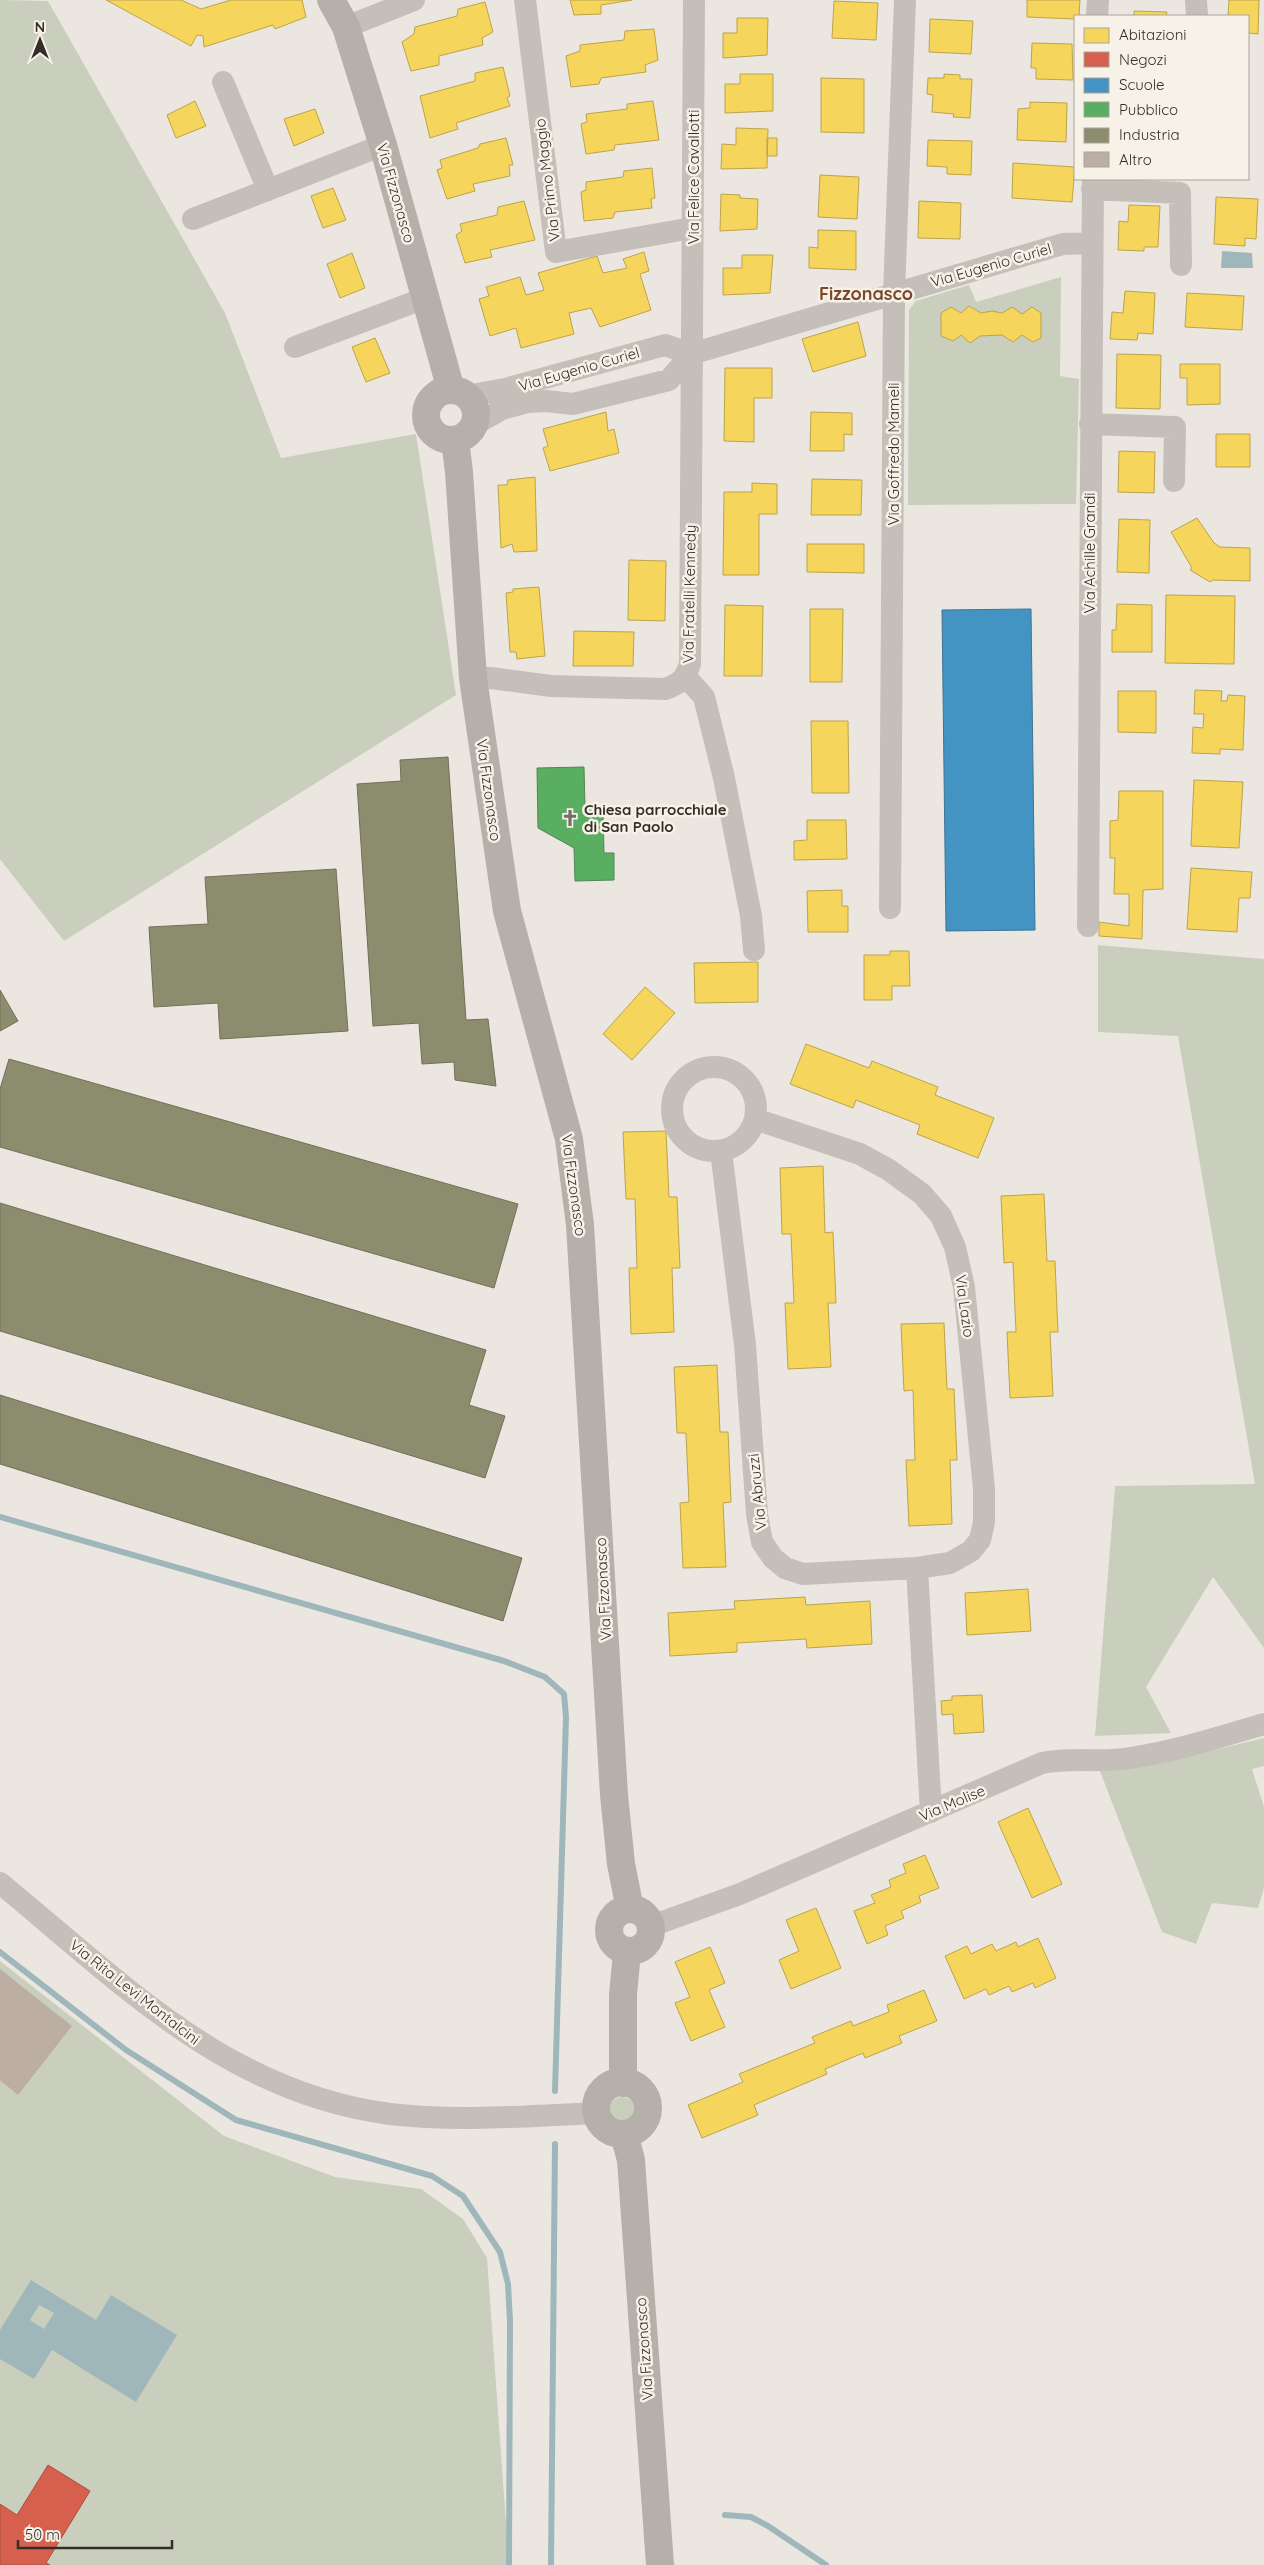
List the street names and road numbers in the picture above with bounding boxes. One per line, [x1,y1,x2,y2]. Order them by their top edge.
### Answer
street label: Via Felice Cavallotti [684,109,703,245]
street label: Via Primo Maggio [530,117,564,243]
street label: Via Fizzonasco [373,141,419,245]
street label: Via Eugenio Curiel [928,239,1054,291]
street label: Via Eugenio Curiel [516,343,642,395]
street label: Via Goffredo Mameli [884,382,903,526]
street label: Via Achille Grandi [1080,493,1099,613]
street label: Via Fratelli Kennedy [678,524,700,664]
street label: Via Fizzonasco [472,738,506,842]
street label: Via Fizzonasco [557,1133,591,1237]
street label: Via Lazio [951,1274,979,1338]
street label: Via Abruzzi [744,1453,770,1531]
street label: Via Fizzonasco [591,1537,615,1641]
street label: Via Molise [916,1781,988,1825]
street label: Via Rita Levi Montalcini [66,1935,204,2049]
street label: Via Fizzonasco [631,2297,657,2401]

